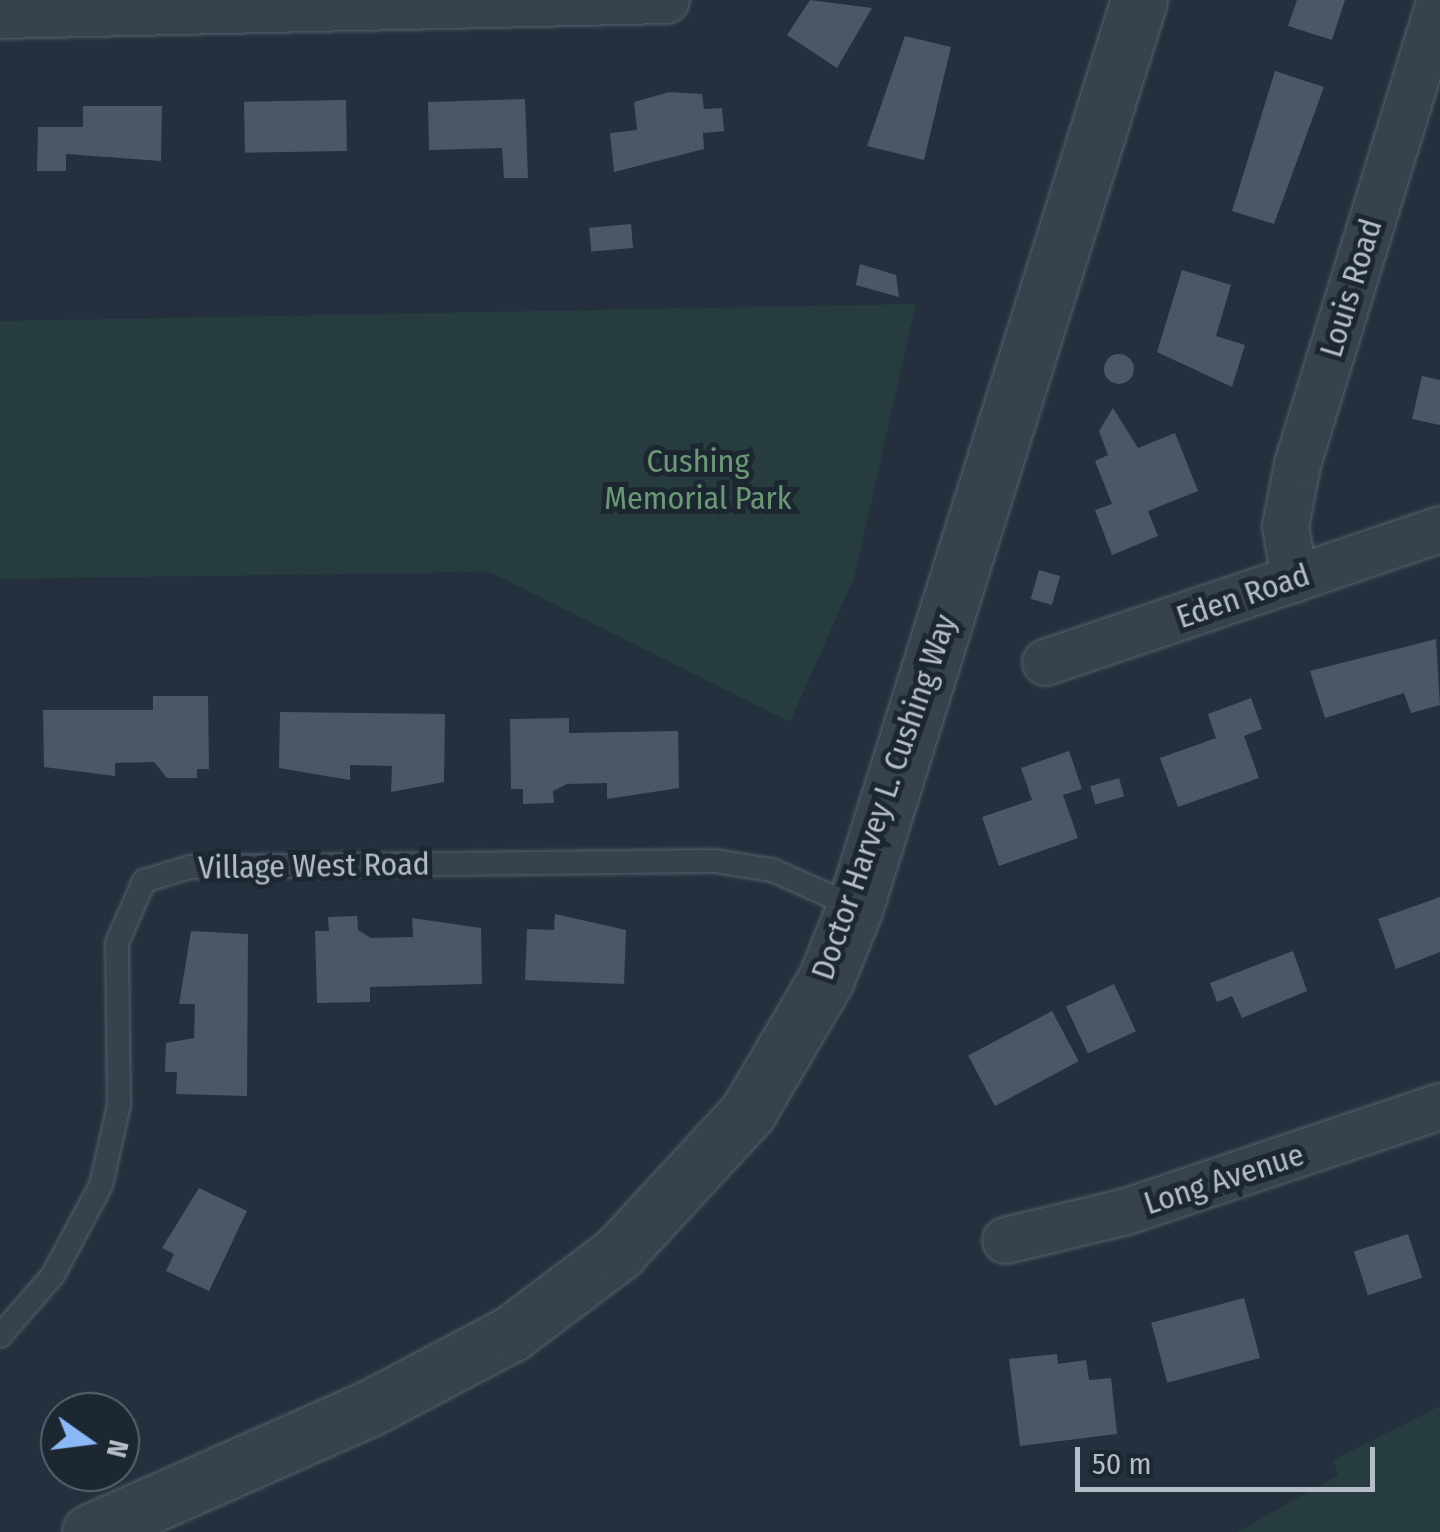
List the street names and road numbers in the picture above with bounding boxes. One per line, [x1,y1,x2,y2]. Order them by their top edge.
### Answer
street label: Louis Road [1312,214,1390,362]
street label: Eden Road [1171,555,1315,637]
street label: Doctor Harvey L. Cushing Way [803,609,965,985]
street label: Village West Road [198,845,430,887]
street label: Long Avenue [1139,1135,1309,1223]

